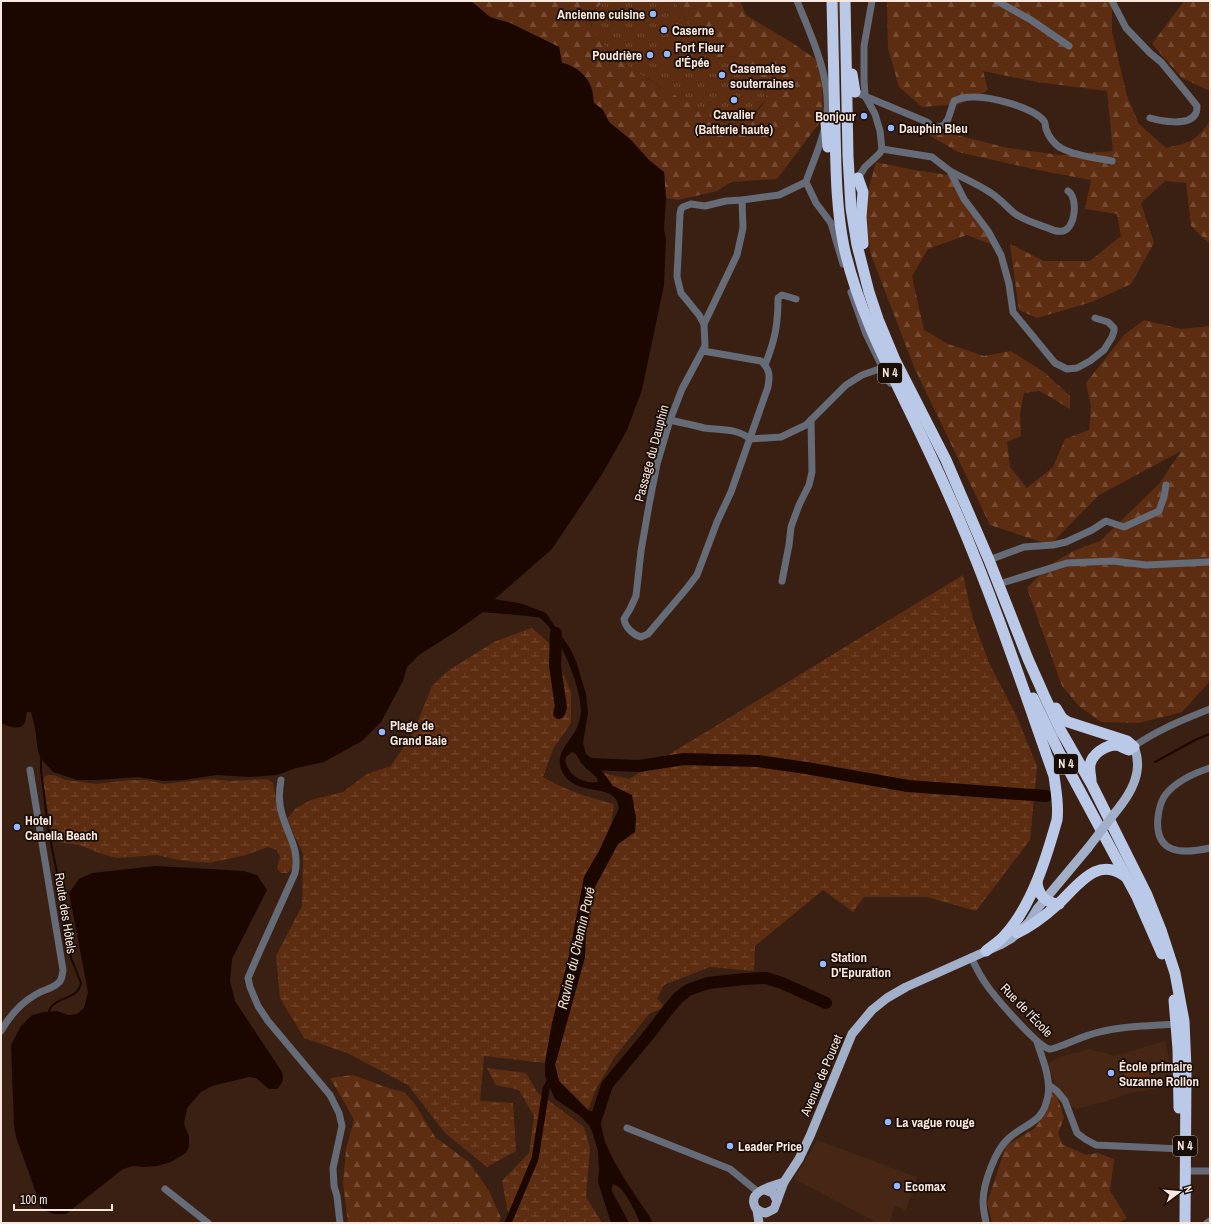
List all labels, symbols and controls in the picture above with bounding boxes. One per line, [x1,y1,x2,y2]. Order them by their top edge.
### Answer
place label: Ancienne cuisine [557,6,645,23]
marker: Ancienne cuisine [648,9,658,19]
place label: Caserne [672,22,714,39]
marker: Caserne [659,25,669,35]
place label: Fort Fleur d'Épée [675,39,725,71]
place label: Poudrière [592,47,642,64]
marker: Fort Fleur d'Épée [662,49,672,59]
marker: Poudrière [645,50,655,60]
place label: Casemates souterraines [730,60,794,92]
marker: Casemates souterraines [717,70,727,80]
marker: Cavalier (Batterie haute) [729,95,739,105]
place label: Cavalier (Batterie haute) [695,106,774,138]
place label: Bonjour [815,108,857,125]
marker: Bonjour [859,111,869,121]
place label: Dauphin Bleu [899,120,968,137]
marker: Dauphin Bleu [886,123,896,133]
road number: N 4 [878,363,902,383]
street label: Passage du Dauphin [630,403,673,503]
place label: Plage de Grand Baie [390,717,447,749]
marker: Plage de Grand Baie [377,727,387,737]
road number: N 4 [1054,754,1078,774]
place label: Hotel Canella Beach [25,812,98,844]
marker: Hotel Canella Beach [12,822,22,832]
street label: Route des Hôtels [51,871,80,955]
water label: Ravine du Chemin Pavé [553,885,599,1011]
place label: Station D'Epuration [831,949,891,981]
marker: Station D'Epuration [818,959,828,969]
street label: Rue de l'École [997,980,1057,1041]
street label: Avenue de Poucet [796,1032,846,1119]
place label: École primaire Suzanne Rollon [1119,1058,1199,1090]
marker: École primaire Suzanne Rollon [1106,1068,1116,1078]
place label: La vague rouge [896,1114,975,1131]
marker: La vague rouge [883,1117,893,1127]
road number: N 4 [1173,1136,1197,1156]
place label: Leader Price [738,1138,802,1155]
marker: Leader Price [725,1141,735,1151]
north arrow [1159,1172,1199,1212]
place label: Ecomax [905,1178,946,1195]
marker: Ecomax [892,1181,902,1191]
text: N [1181,1184,1196,1194]
scale bar [14,1186,112,1212]
text: 100 m [20,1192,47,1208]

